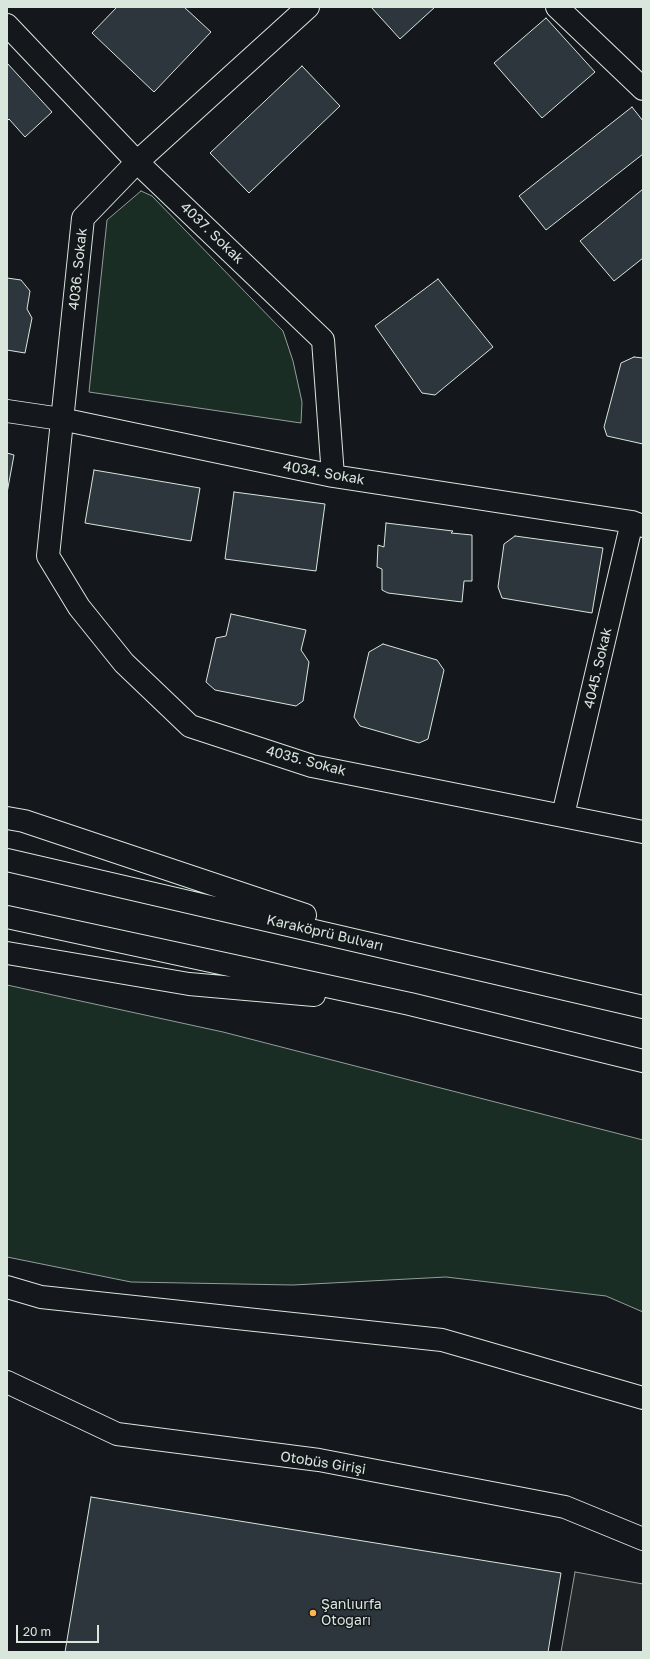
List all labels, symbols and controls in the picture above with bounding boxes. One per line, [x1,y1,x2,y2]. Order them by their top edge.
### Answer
street label: 4037. Sokak [177,199,247,267]
street label: 4036. Sokak [65,227,91,311]
street label: 4034. Sokak [282,458,366,488]
street label: 4045. Sokak [581,626,615,710]
street label: 4035. Sokak [264,742,348,780]
street label: Karaköprü Bulvarı [265,911,385,955]
street label: Otobüs Girişi [279,1448,367,1478]
place label: Şanlıurfa Otogarı [321,1597,382,1630]
marker: Şanlıurfa Otogarı [308,1608,318,1618]
scale bar [18,1617,101,1643]
text: 20 m [23,1624,51,1639]

